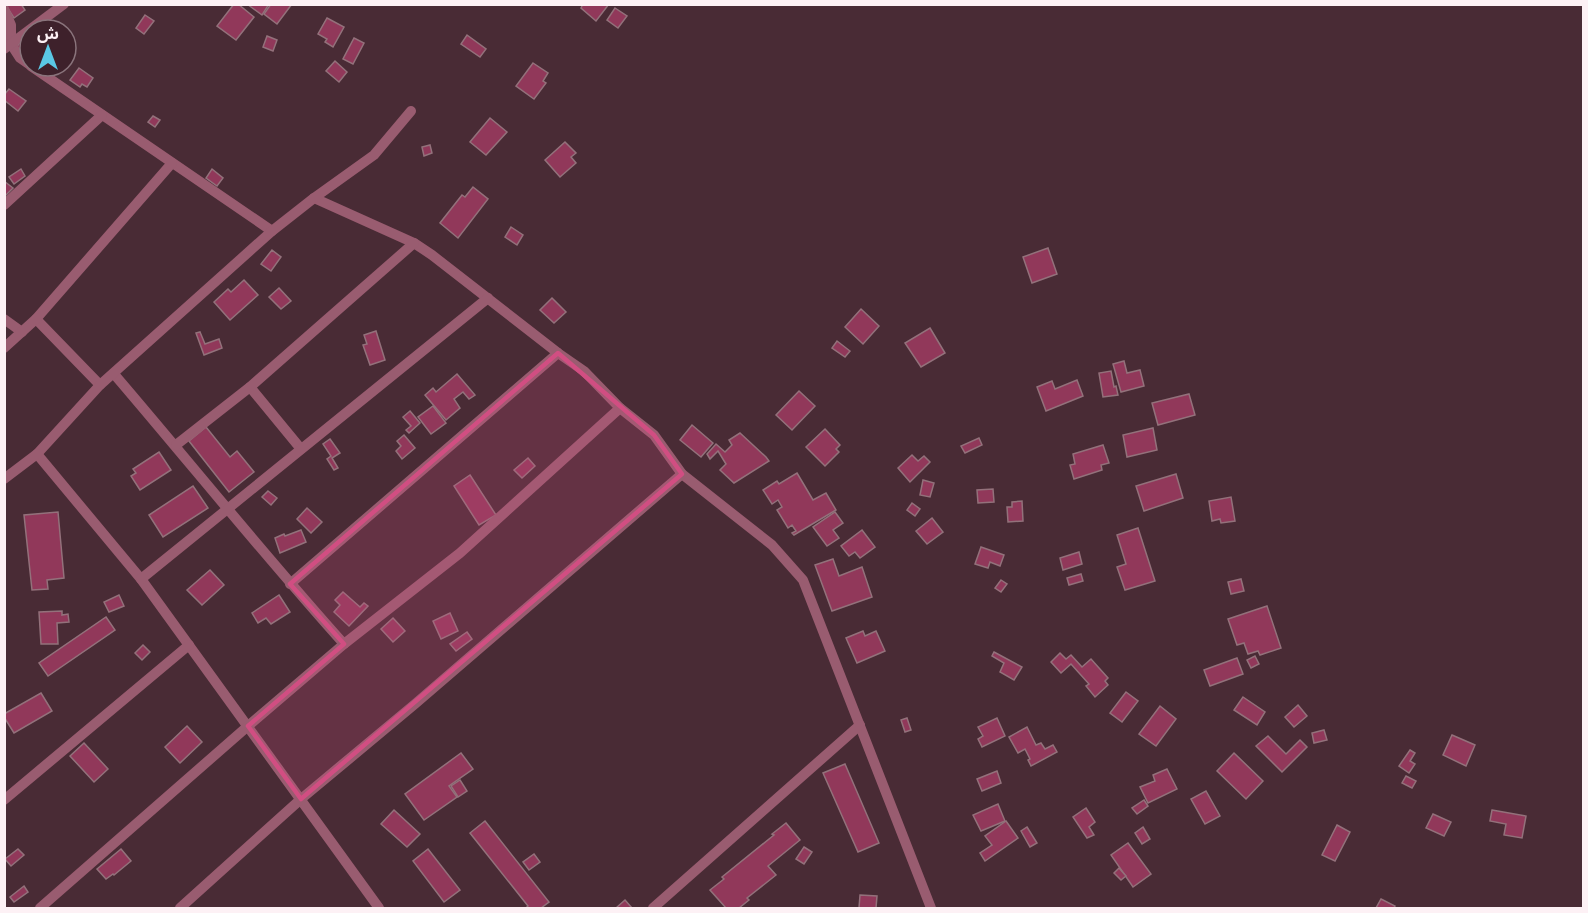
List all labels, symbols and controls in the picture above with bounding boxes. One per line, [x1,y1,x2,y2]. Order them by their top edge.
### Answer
north arrow [18,18,78,78]
text: ش [37,24,59,43]

